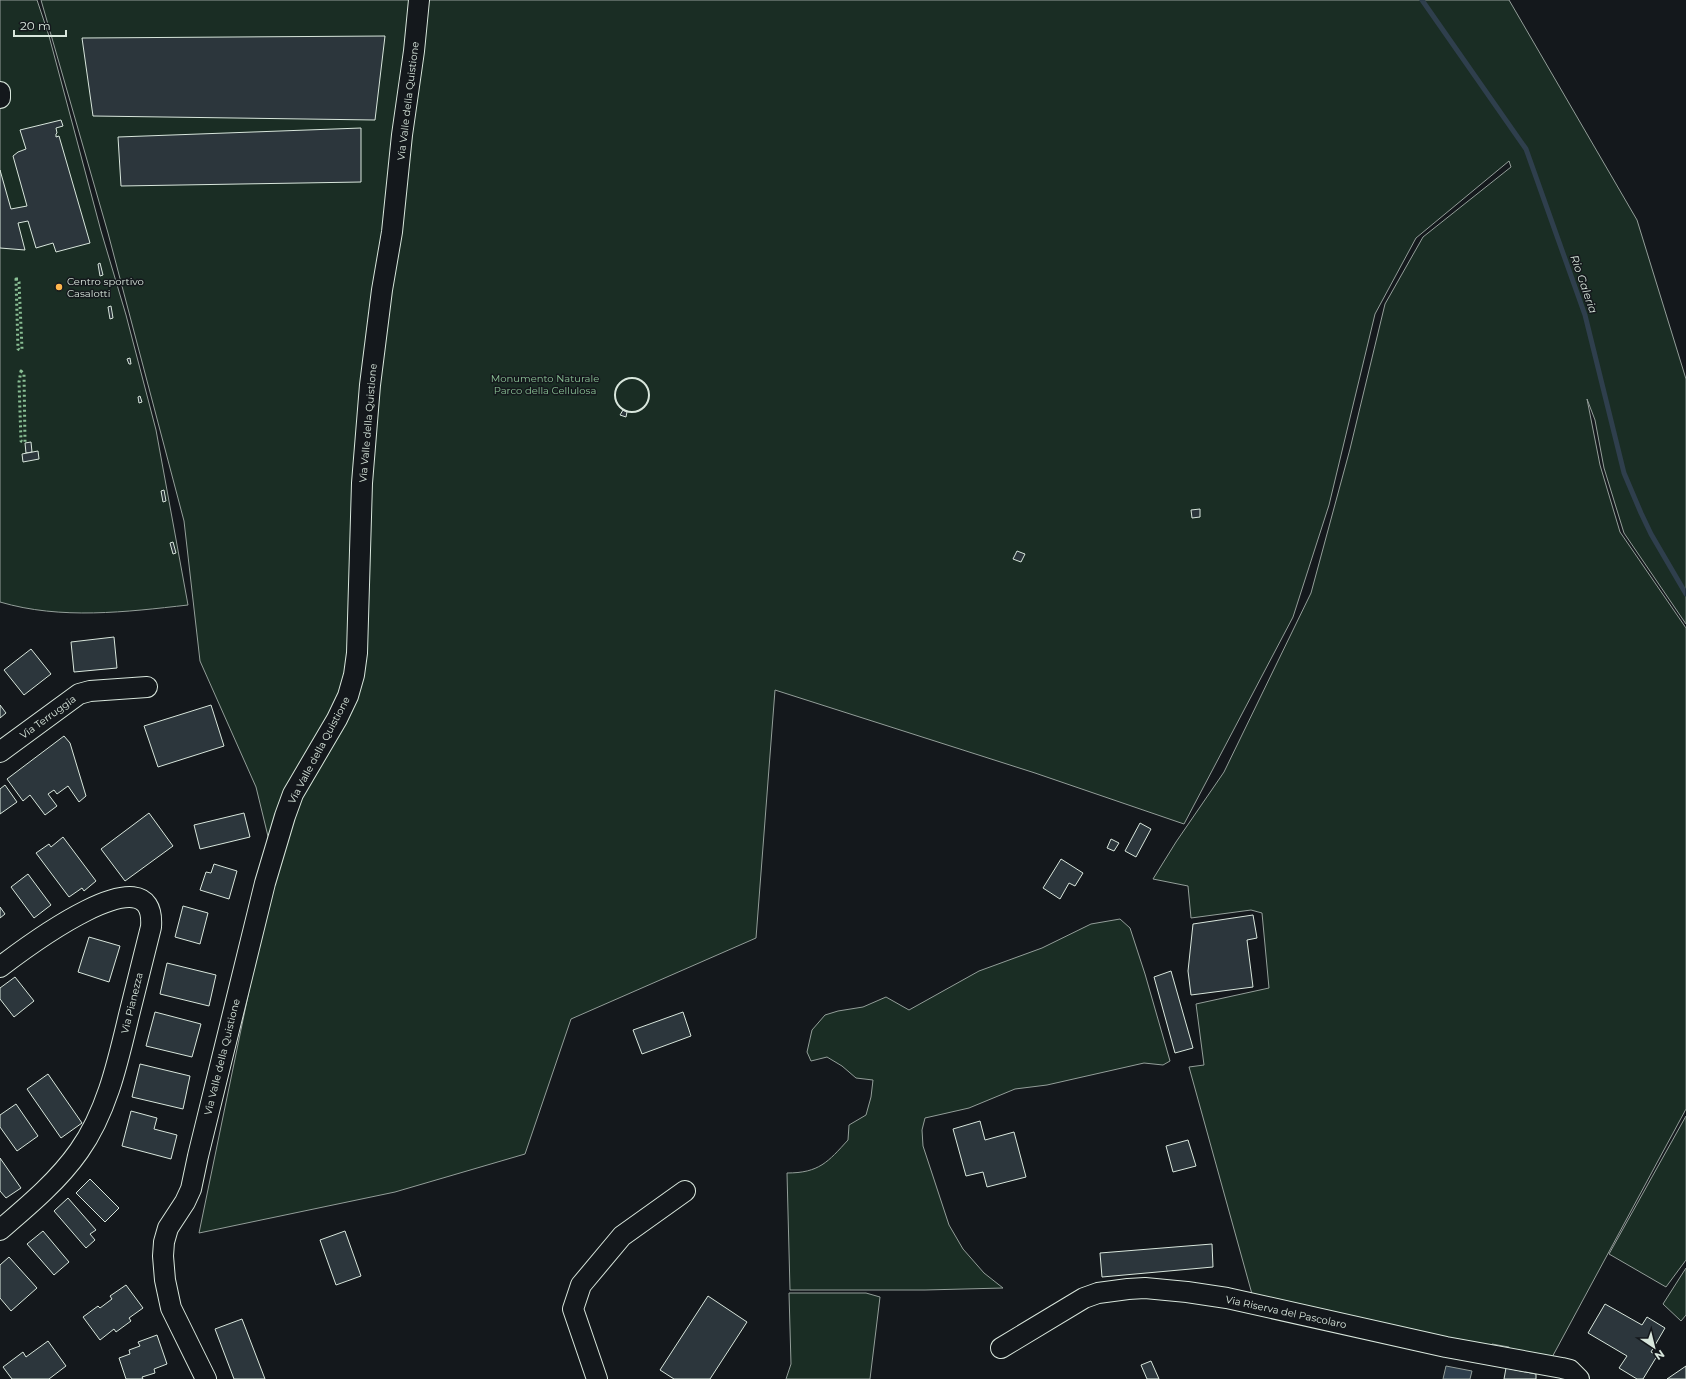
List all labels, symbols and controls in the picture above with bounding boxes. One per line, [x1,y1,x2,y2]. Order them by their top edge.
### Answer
scale bar [14,12,66,38]
text: 20 m [20,18,51,33]
street label: Via Valle della Quistione [394,41,422,161]
water label: Rio Galeria [1567,253,1601,315]
place label: Centro sportivo Casalotti [67,275,144,300]
marker: Centro sportivo Casalotti [54,282,64,292]
street label: Via Valle della Quistione [356,363,380,483]
park label: Monumento Naturale Parco della Cellulosa [491,372,599,397]
street label: Via Terruggia [17,692,79,742]
street label: Via Valle della Quistione [285,694,353,806]
street label: Via Pianezza [118,971,146,1035]
street label: Via Valle della Quistione [201,997,243,1117]
street label: Via Riserva del Pascolaro [1224,1293,1348,1331]
north arrow [1634,1327,1674,1367]
text: N [1652,1347,1667,1363]

